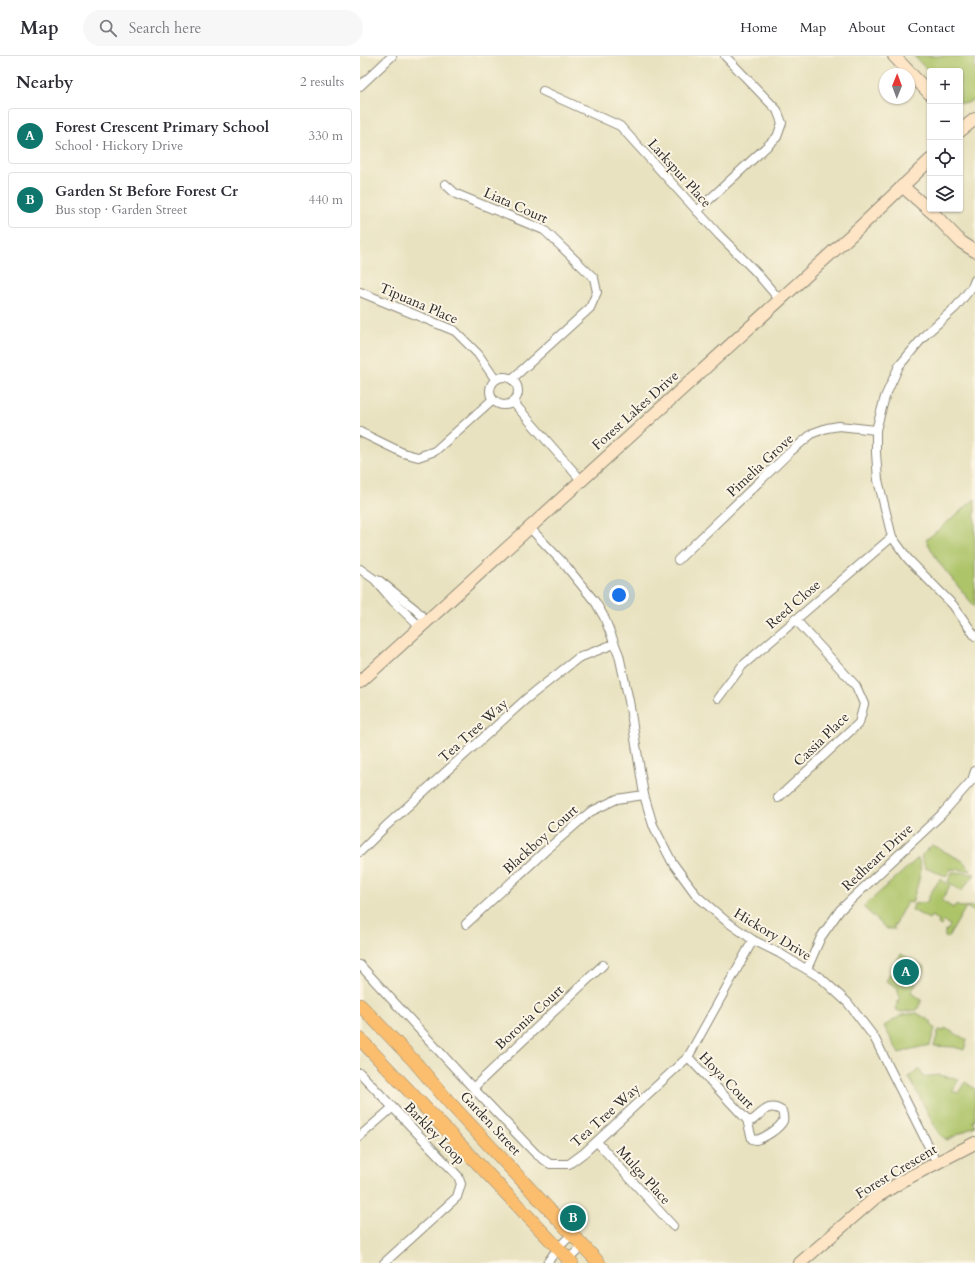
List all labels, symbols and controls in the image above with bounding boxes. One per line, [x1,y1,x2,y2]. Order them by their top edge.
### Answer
search box [83,10,363,46]
text: Map [20,15,59,41]
icon: search [97,17,119,39]
text: Search here [129,18,201,38]
text: Home [740,18,778,37]
text: Map [800,18,826,37]
text: About [848,18,885,37]
text: Contact [907,18,955,37]
north arrow [879,68,915,104]
map controls [927,68,963,212]
button: + [927,68,963,104]
text: Nearby [16,71,73,94]
text: 2 results [300,73,344,91]
button: − [927,104,963,140]
text: Forest Crescent Primary School [55,117,269,137]
text: A [25,127,35,145]
text: 330 m [309,127,343,145]
street label: Larkspur Place [644,135,716,212]
text: School · Hickory Drive [55,137,183,155]
button: locate [927,140,963,176]
button: layers [927,176,963,212]
text: Garden St Before Forest Cr [55,181,238,201]
street label: Liata Court [481,183,551,228]
text: B [25,191,35,209]
text: 440 m [309,191,343,209]
text: Bus stop · Garden Street [55,201,187,219]
street label: Tipuana Place [377,278,461,329]
street label: Forest Lakes Drive [588,366,683,454]
street label: Pimelia Grove [723,429,798,501]
street label: Reed Close [762,575,825,633]
your location [609,585,629,605]
street label: Tea Tree Way [435,694,513,767]
street label: Cassia Place [789,708,853,771]
street label: Blackboy Court [499,800,582,878]
street label: Redheart Drive [838,819,917,895]
street label: Hickory Drive [730,904,815,965]
pin: A [893,957,919,987]
street label: Boronia Court [491,980,568,1054]
street label: Hoya Court [695,1048,759,1113]
street label: Tea Tree Way [567,1079,645,1152]
street label: Garden Street [456,1087,526,1160]
street label: Barkley Loop [400,1098,469,1169]
street label: Forest Crescent [852,1139,941,1203]
street label: Mulga Place [612,1142,675,1209]
pin: B [560,1203,586,1233]

